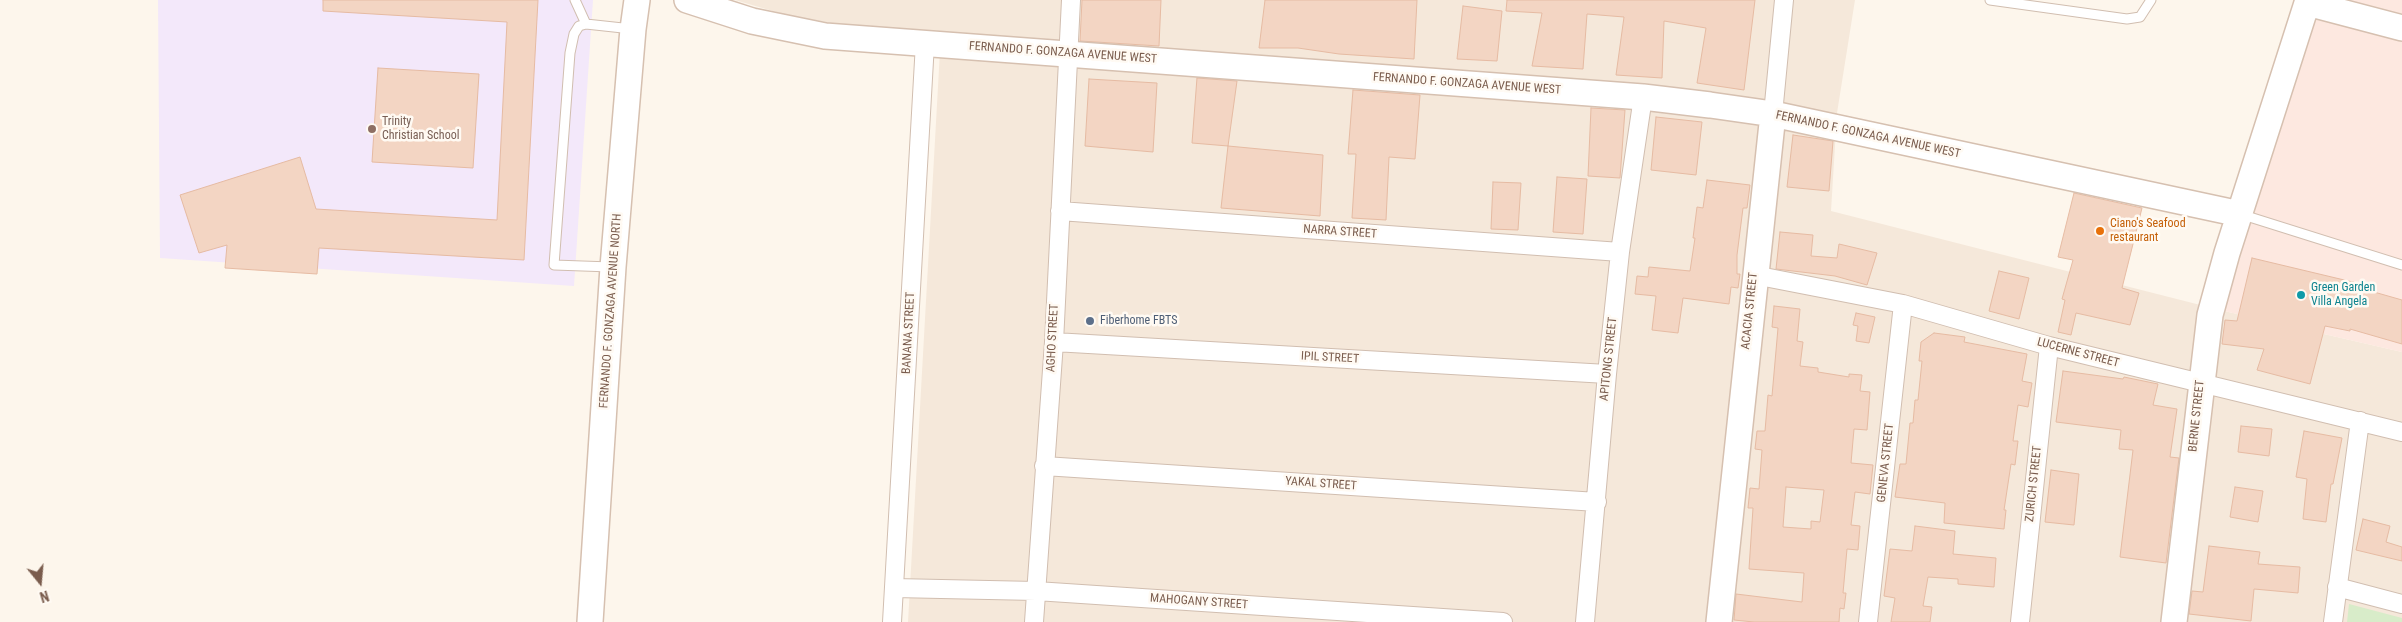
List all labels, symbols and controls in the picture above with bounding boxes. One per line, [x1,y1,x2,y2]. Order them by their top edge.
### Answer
street label: FERNANDO F. GONZAGA AVENUE WEST [969,39,1157,67]
street label: FERNANDO F. GONZAGA AVENUE WEST [1373,70,1561,98]
street label: FERNANDO F. GONZAGA AVENUE WEST [1774,108,1962,162]
place label: Trinity Christian School [382,115,459,143]
marker: Trinity Christian School [366,123,378,135]
street label: FERNANDO F. GONZAGA AVENUE NORTH [597,213,625,409]
place label: Ciano's Seafood restaurant [2110,217,2186,245]
street label: NARRA STREET [1303,222,1377,242]
marker: Ciano's Seafood restaurant [2094,225,2106,237]
street label: ACACIA STREET [1739,272,1761,350]
place label: Green Garden Villa Angela [2311,281,2375,309]
marker: Green Garden Villa Angela [2295,289,2307,301]
street label: BANANA STREET [900,292,918,374]
street label: AGHO STREET [1044,303,1062,373]
place label: Fiberhome FBTS [1100,314,1177,328]
marker: Fiberhome FBTS [1084,315,1096,327]
street label: APITONG STREET [1597,316,1621,402]
street label: LUCERNE STREET [2035,335,2121,371]
street label: IPIL STREET [1301,349,1359,367]
street label: BERNE STREET [2186,379,2208,453]
street label: GENEVA STREET [1875,423,1897,503]
street label: ZURICH STREET [2023,445,2045,523]
street label: YAKAL STREET [1285,474,1357,494]
north arrow [15,557,65,607]
text: N [38,587,51,605]
street label: MAHOGANY STREET [1150,591,1248,613]

